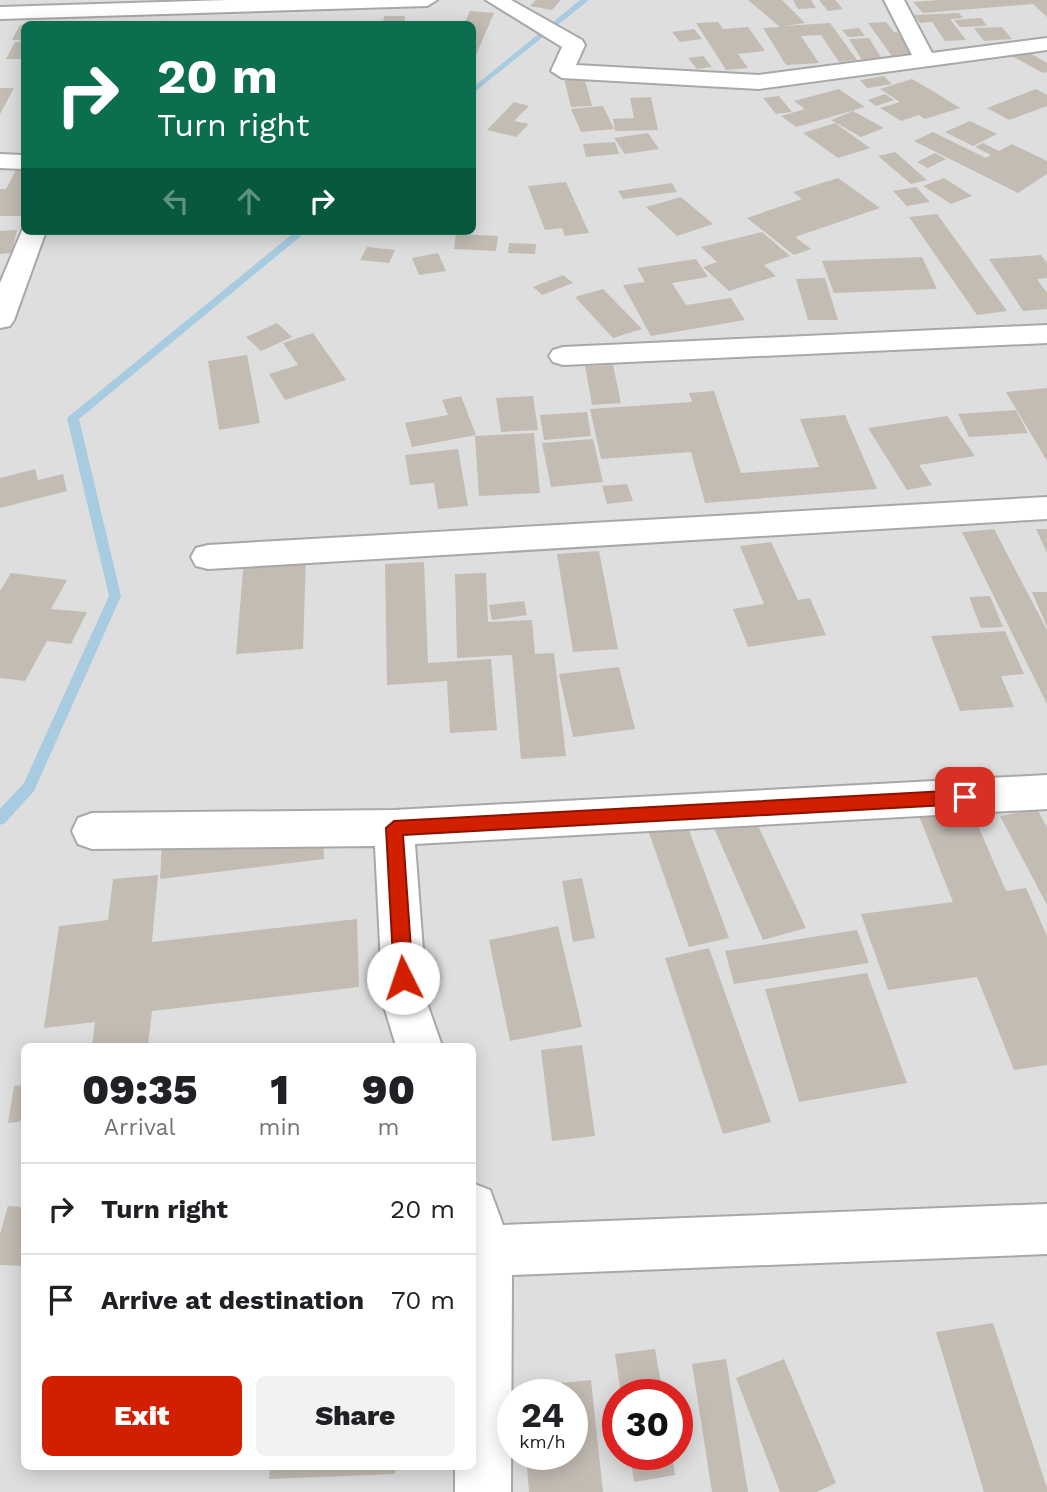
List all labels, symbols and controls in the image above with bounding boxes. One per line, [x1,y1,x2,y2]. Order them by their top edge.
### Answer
text: 20 m [157,47,278,105]
icon: right [42,49,133,140]
text: Turn right [157,106,309,144]
icon: left [157,182,195,220]
icon: ahead [230,182,268,220]
icon: right [303,182,341,220]
pin [935,767,995,827]
icon: arrive [946,778,984,816]
position arrow [366,941,440,1015]
text: 09:35 [82,1065,198,1114]
text: 1 [270,1065,289,1114]
text: 90 [362,1065,415,1114]
text: Arrival [104,1114,176,1141]
text: min [259,1114,301,1141]
text: m [377,1114,399,1141]
icon: right [42,1190,80,1228]
text: Turn right [101,1194,228,1224]
text: 20 m [390,1194,455,1224]
icon: arrive [42,1281,80,1319]
text: Arrive at destination [101,1285,364,1315]
text: 70 m [391,1285,455,1315]
button: Exit [42,1376,242,1456]
button: Share [256,1376,455,1456]
speed limit sign: 30 [602,1379,693,1470]
text: 24 [521,1394,564,1436]
text: km/h [519,1431,566,1452]

